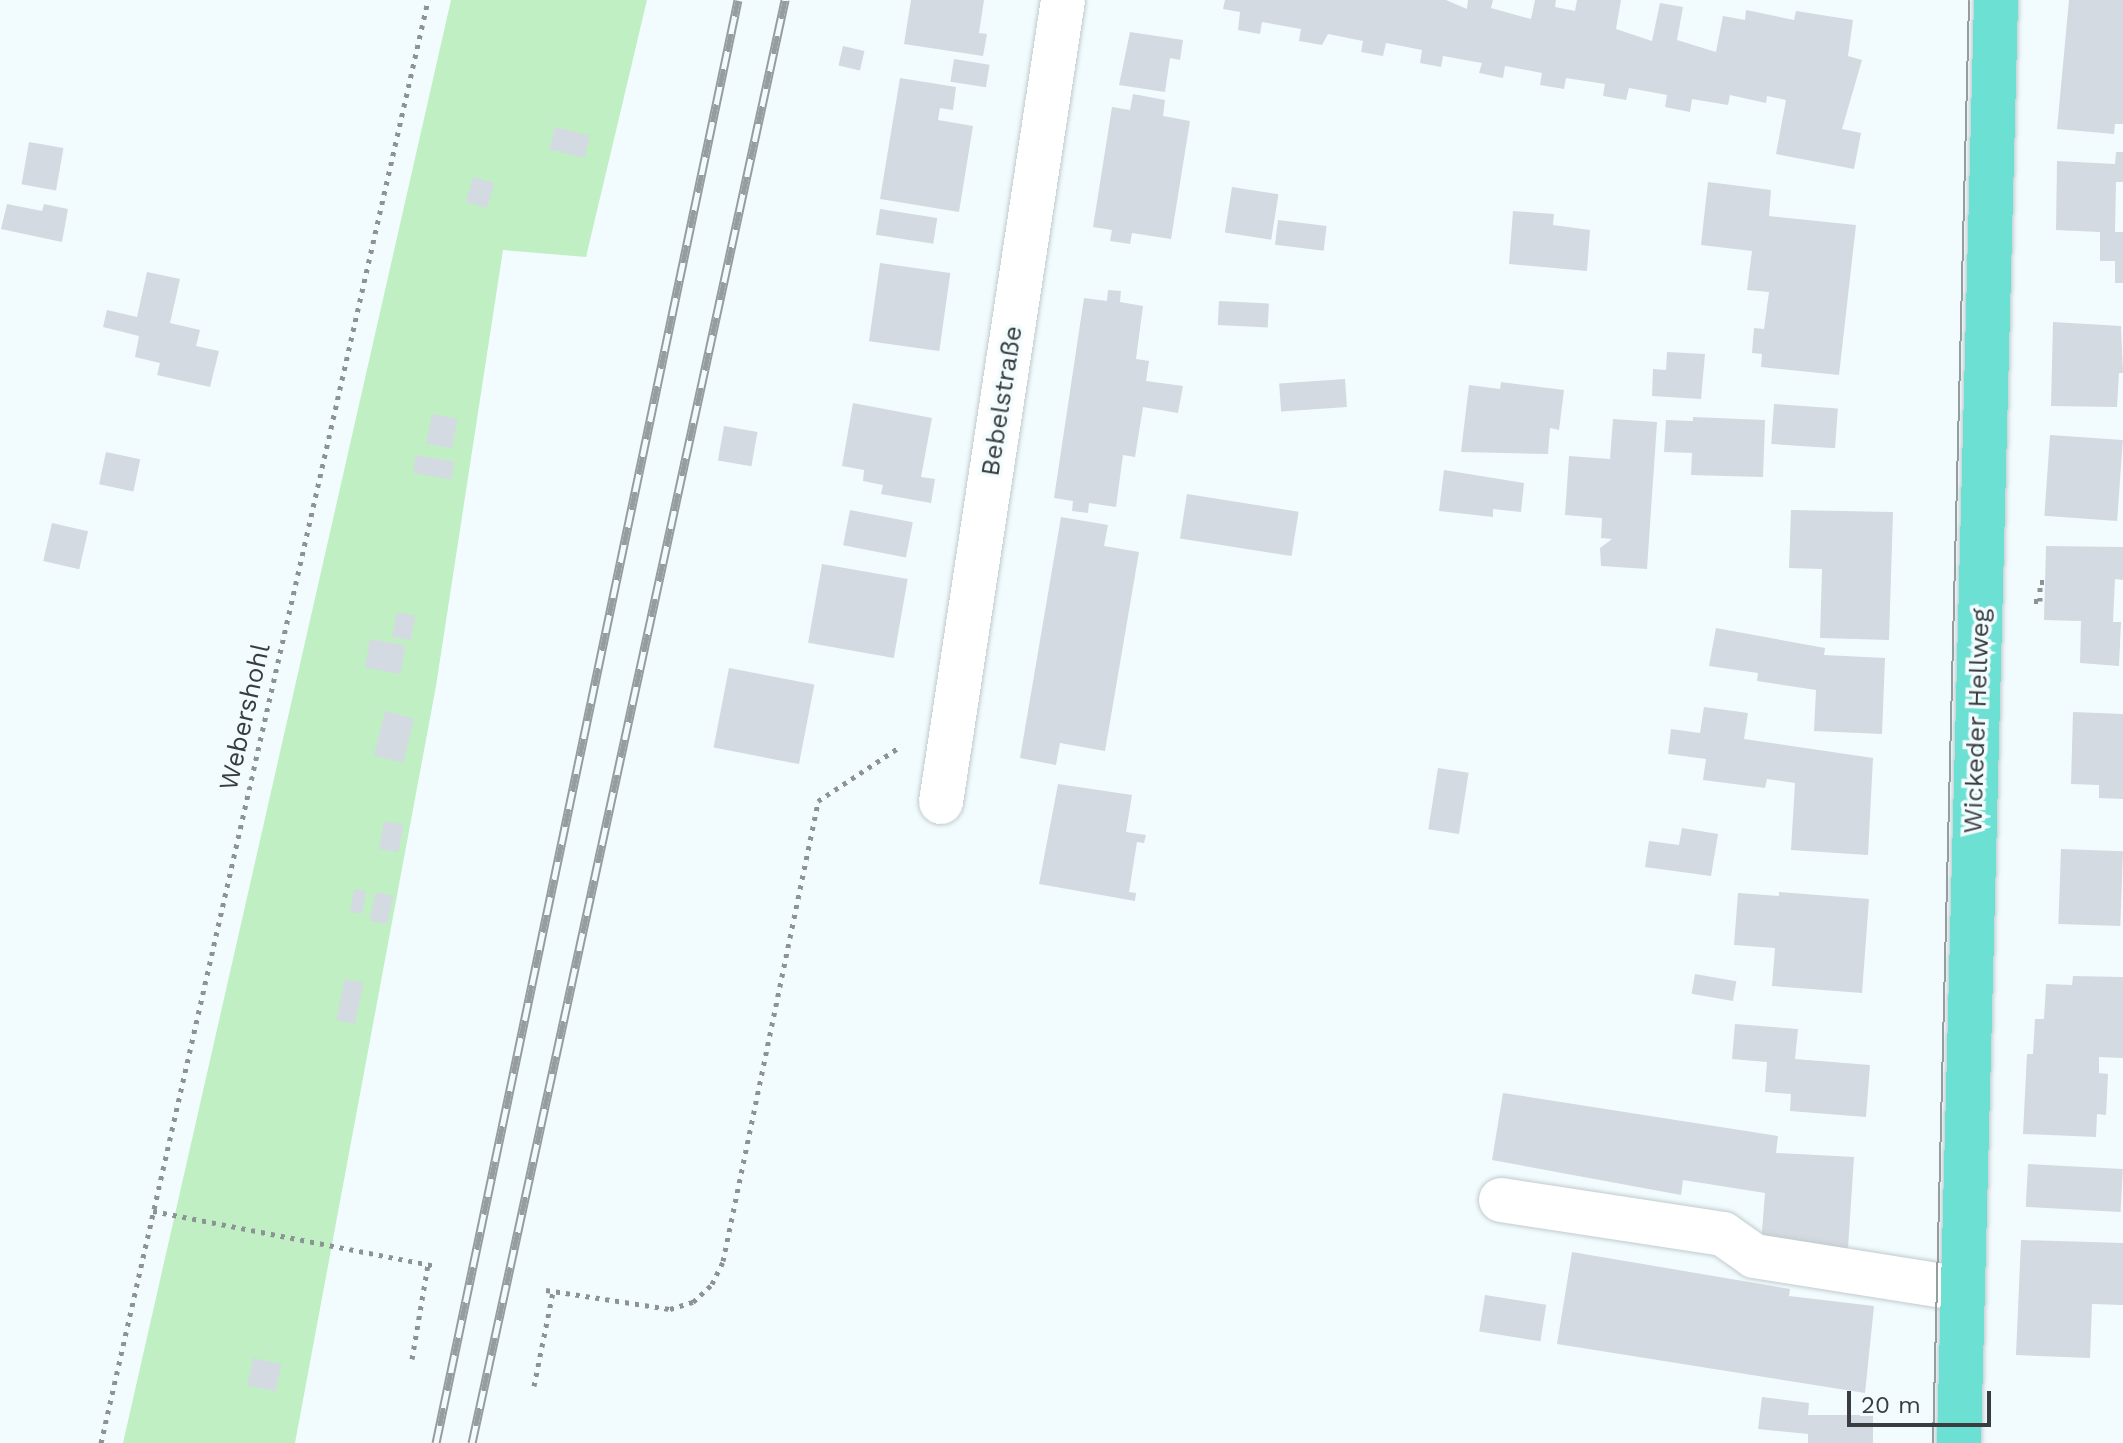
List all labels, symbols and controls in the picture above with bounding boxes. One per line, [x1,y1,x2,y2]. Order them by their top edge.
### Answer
street label: Bebelstraße [975,324,1029,478]
street label: Wickeder Hellweg [1957,608,1997,834]
street label: Webershohl [213,640,277,794]
scale bar [1851,1375,1995,1425]
text: 20 m [1861,1391,1921,1419]

